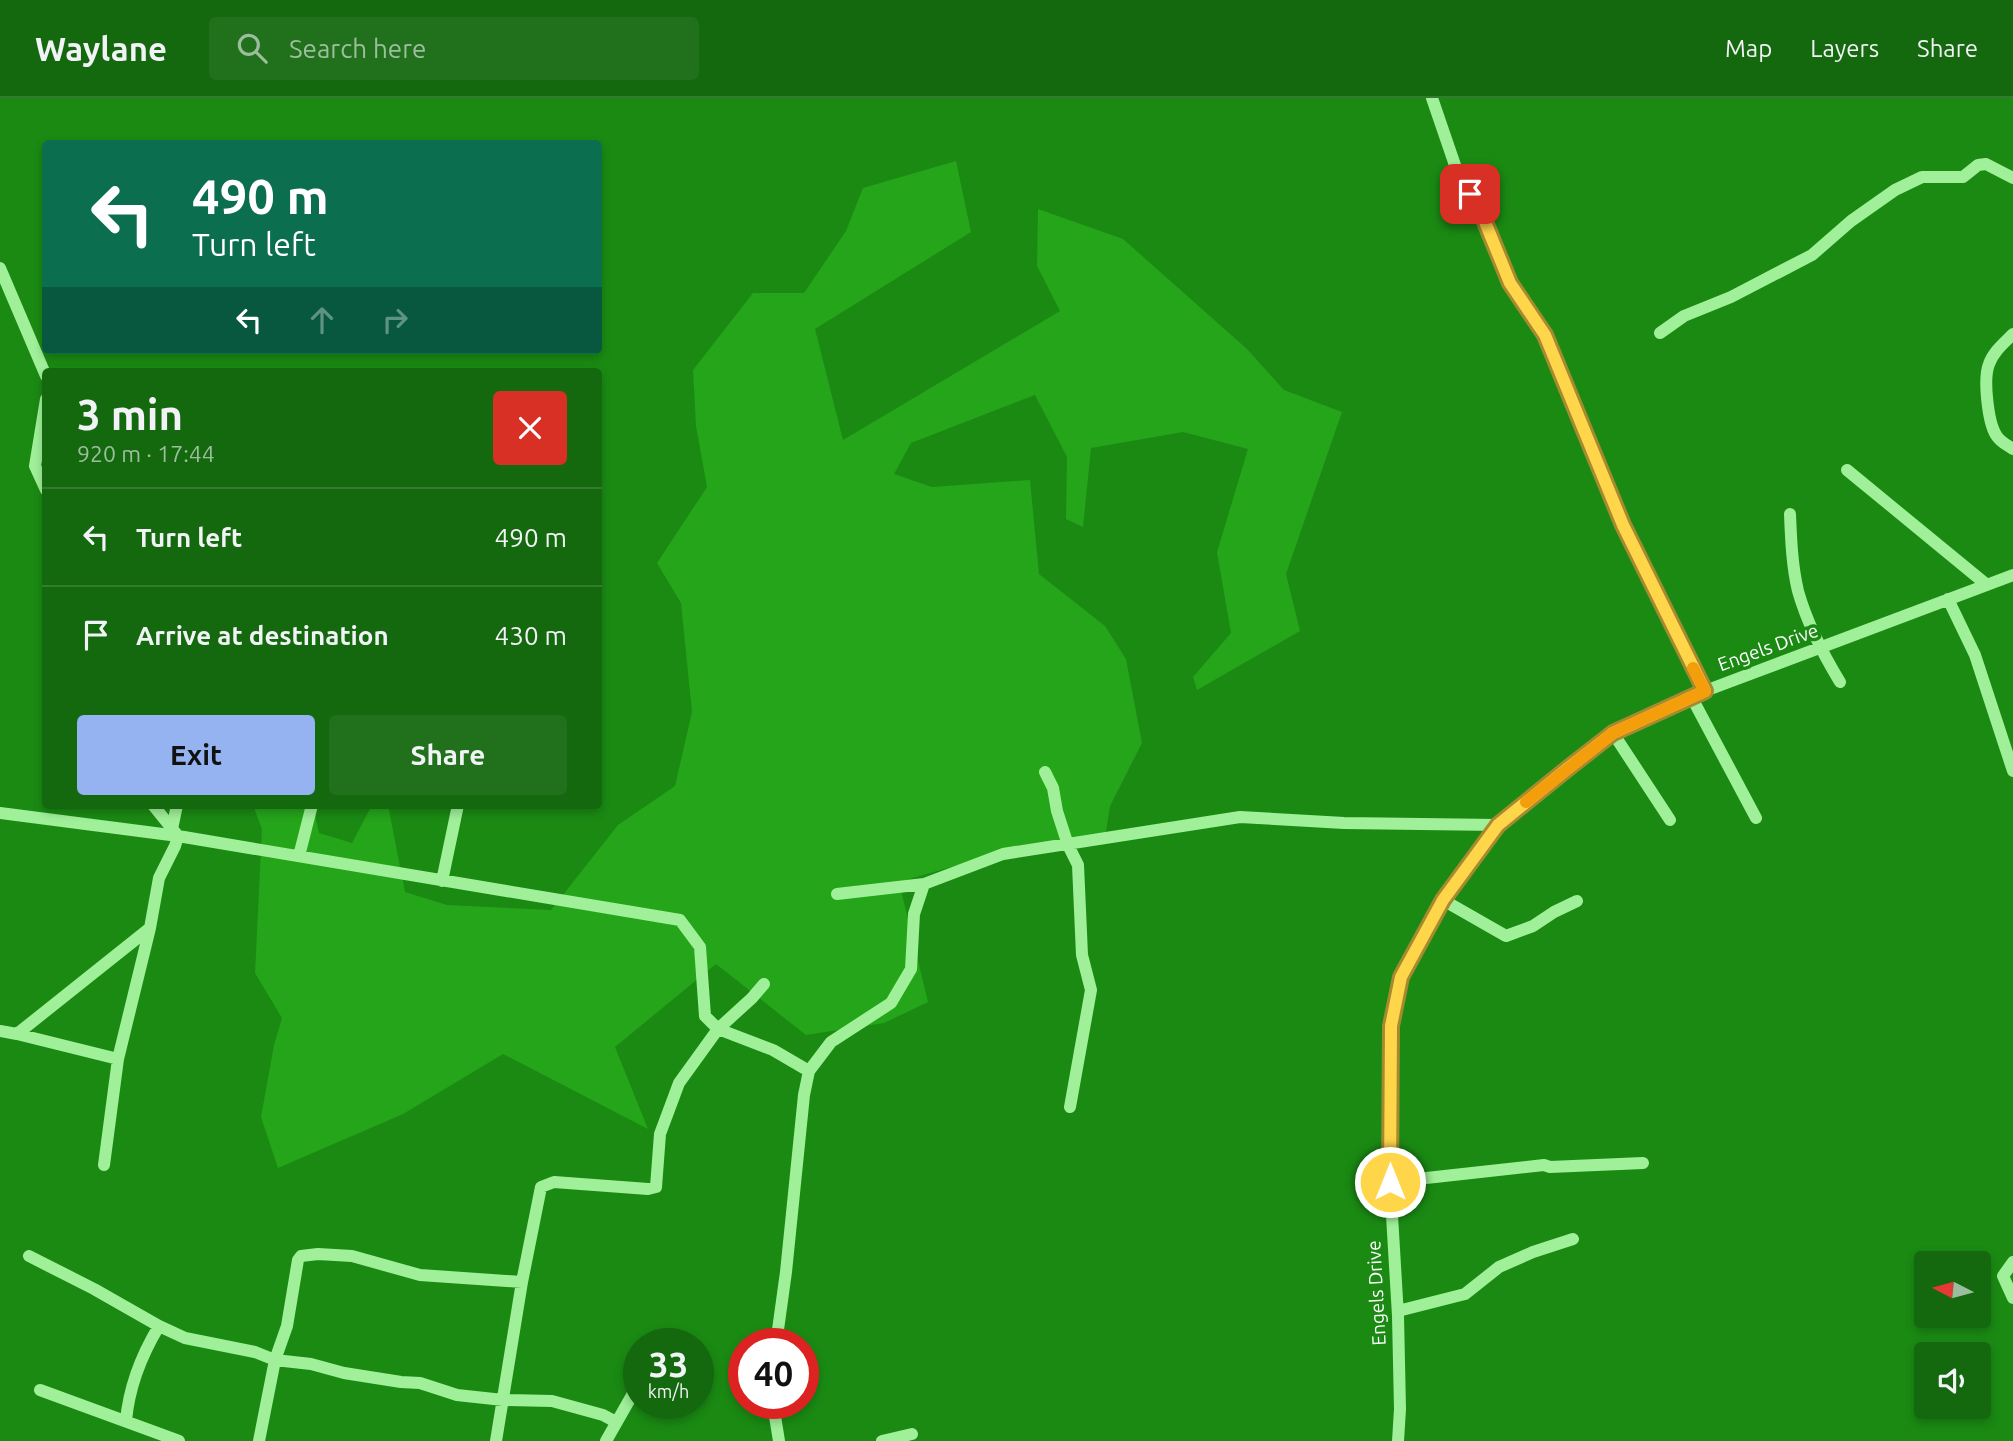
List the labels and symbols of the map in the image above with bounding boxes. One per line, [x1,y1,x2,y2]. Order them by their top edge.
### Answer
pin [1440,164,1500,224]
street label: Engels Drive [1715,619,1821,675]
position arrow [1353,1145,1427,1219]
street label: Engels Drive [1362,1240,1390,1346]
north arrow [1914,1251,1992,1328]
speed limit sign: 40 [728,1328,819,1419]

